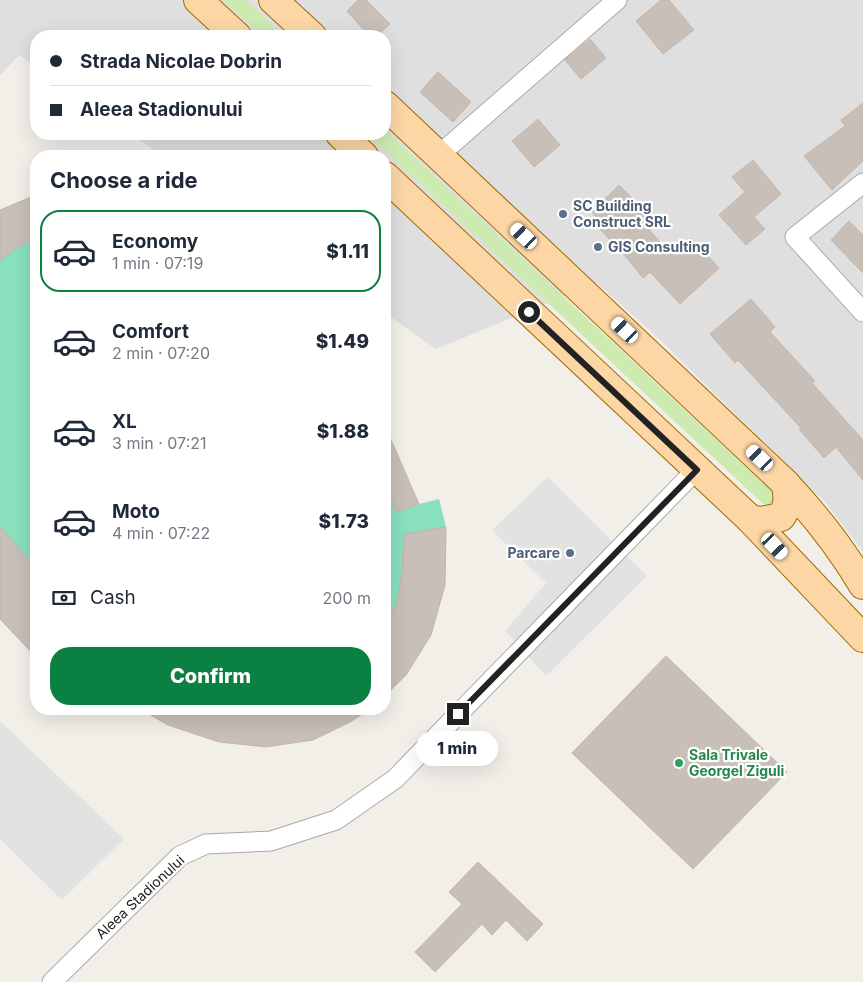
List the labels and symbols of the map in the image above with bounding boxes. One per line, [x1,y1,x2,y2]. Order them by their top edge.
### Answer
place label: SC Building Construct SRL [573,197,671,230]
marker: SC Building Construct SRL [557,208,569,220]
car [507,220,540,252]
place label: GIS Consulting [608,238,710,255]
marker: GIS Consulting [592,241,604,253]
route start [518,301,540,323]
car [608,314,641,346]
car [743,442,776,474]
car [759,530,790,562]
place label: Parcare [507,544,560,561]
marker: Parcare [564,547,576,559]
route end [447,703,469,725]
callout: 1 min [417,732,499,766]
place label: Sala Trivale Georgel Ziguli [689,746,785,779]
marker: Sala Trivale Georgel Ziguli [673,757,685,769]
street label: Aleea Stadionului [92,851,187,942]

